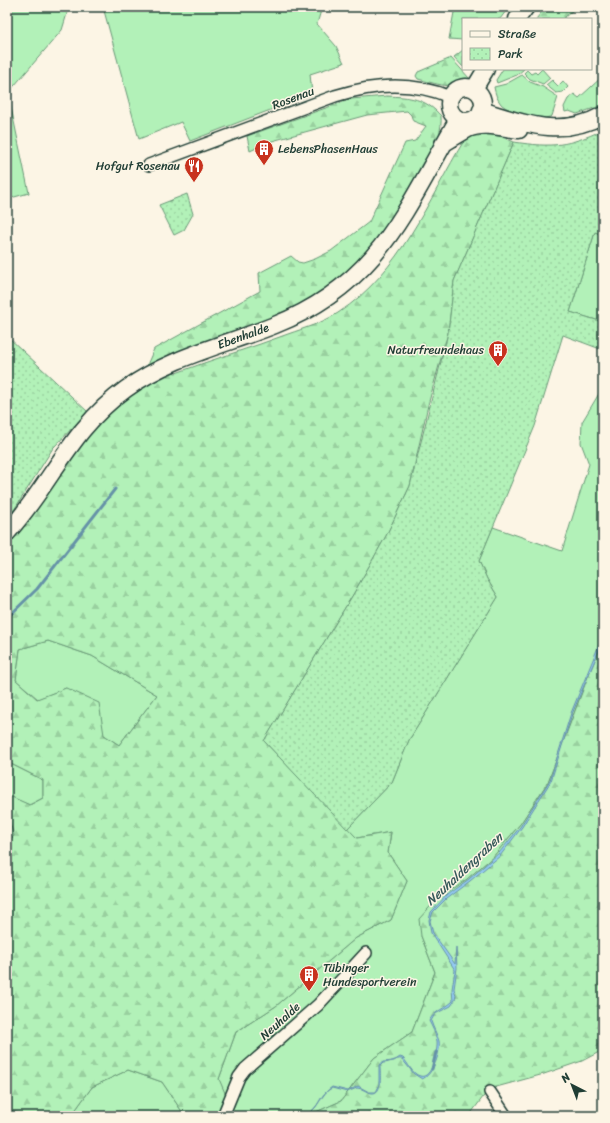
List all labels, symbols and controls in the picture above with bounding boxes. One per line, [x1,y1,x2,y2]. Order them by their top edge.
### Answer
legend [462,18,592,70]
text: Straße [498,23,536,45]
text: Park [498,43,523,65]
street label: Rosenau [269,80,318,116]
building icon: LebensPhasenHaus [253,138,275,166]
place label: LebensPhasenHaus [278,138,378,160]
place label: Hofgut Rosenau [96,155,181,177]
restaurant icon: Hofgut Rosenau [183,155,205,183]
street label: Ebenhalde [214,316,272,356]
place label: Naturfreundehaus [387,339,484,361]
building icon: Naturfreundehaus [487,339,509,367]
water label: Neuhaldengraben [420,825,510,911]
place label: Tübinger Hundesportverein [323,957,417,993]
building icon: Tübinger Hundesportverein [298,964,320,992]
street label: Neuhalde [254,996,306,1046]
north arrow [552,1065,592,1105]
text: N [556,1068,575,1088]

